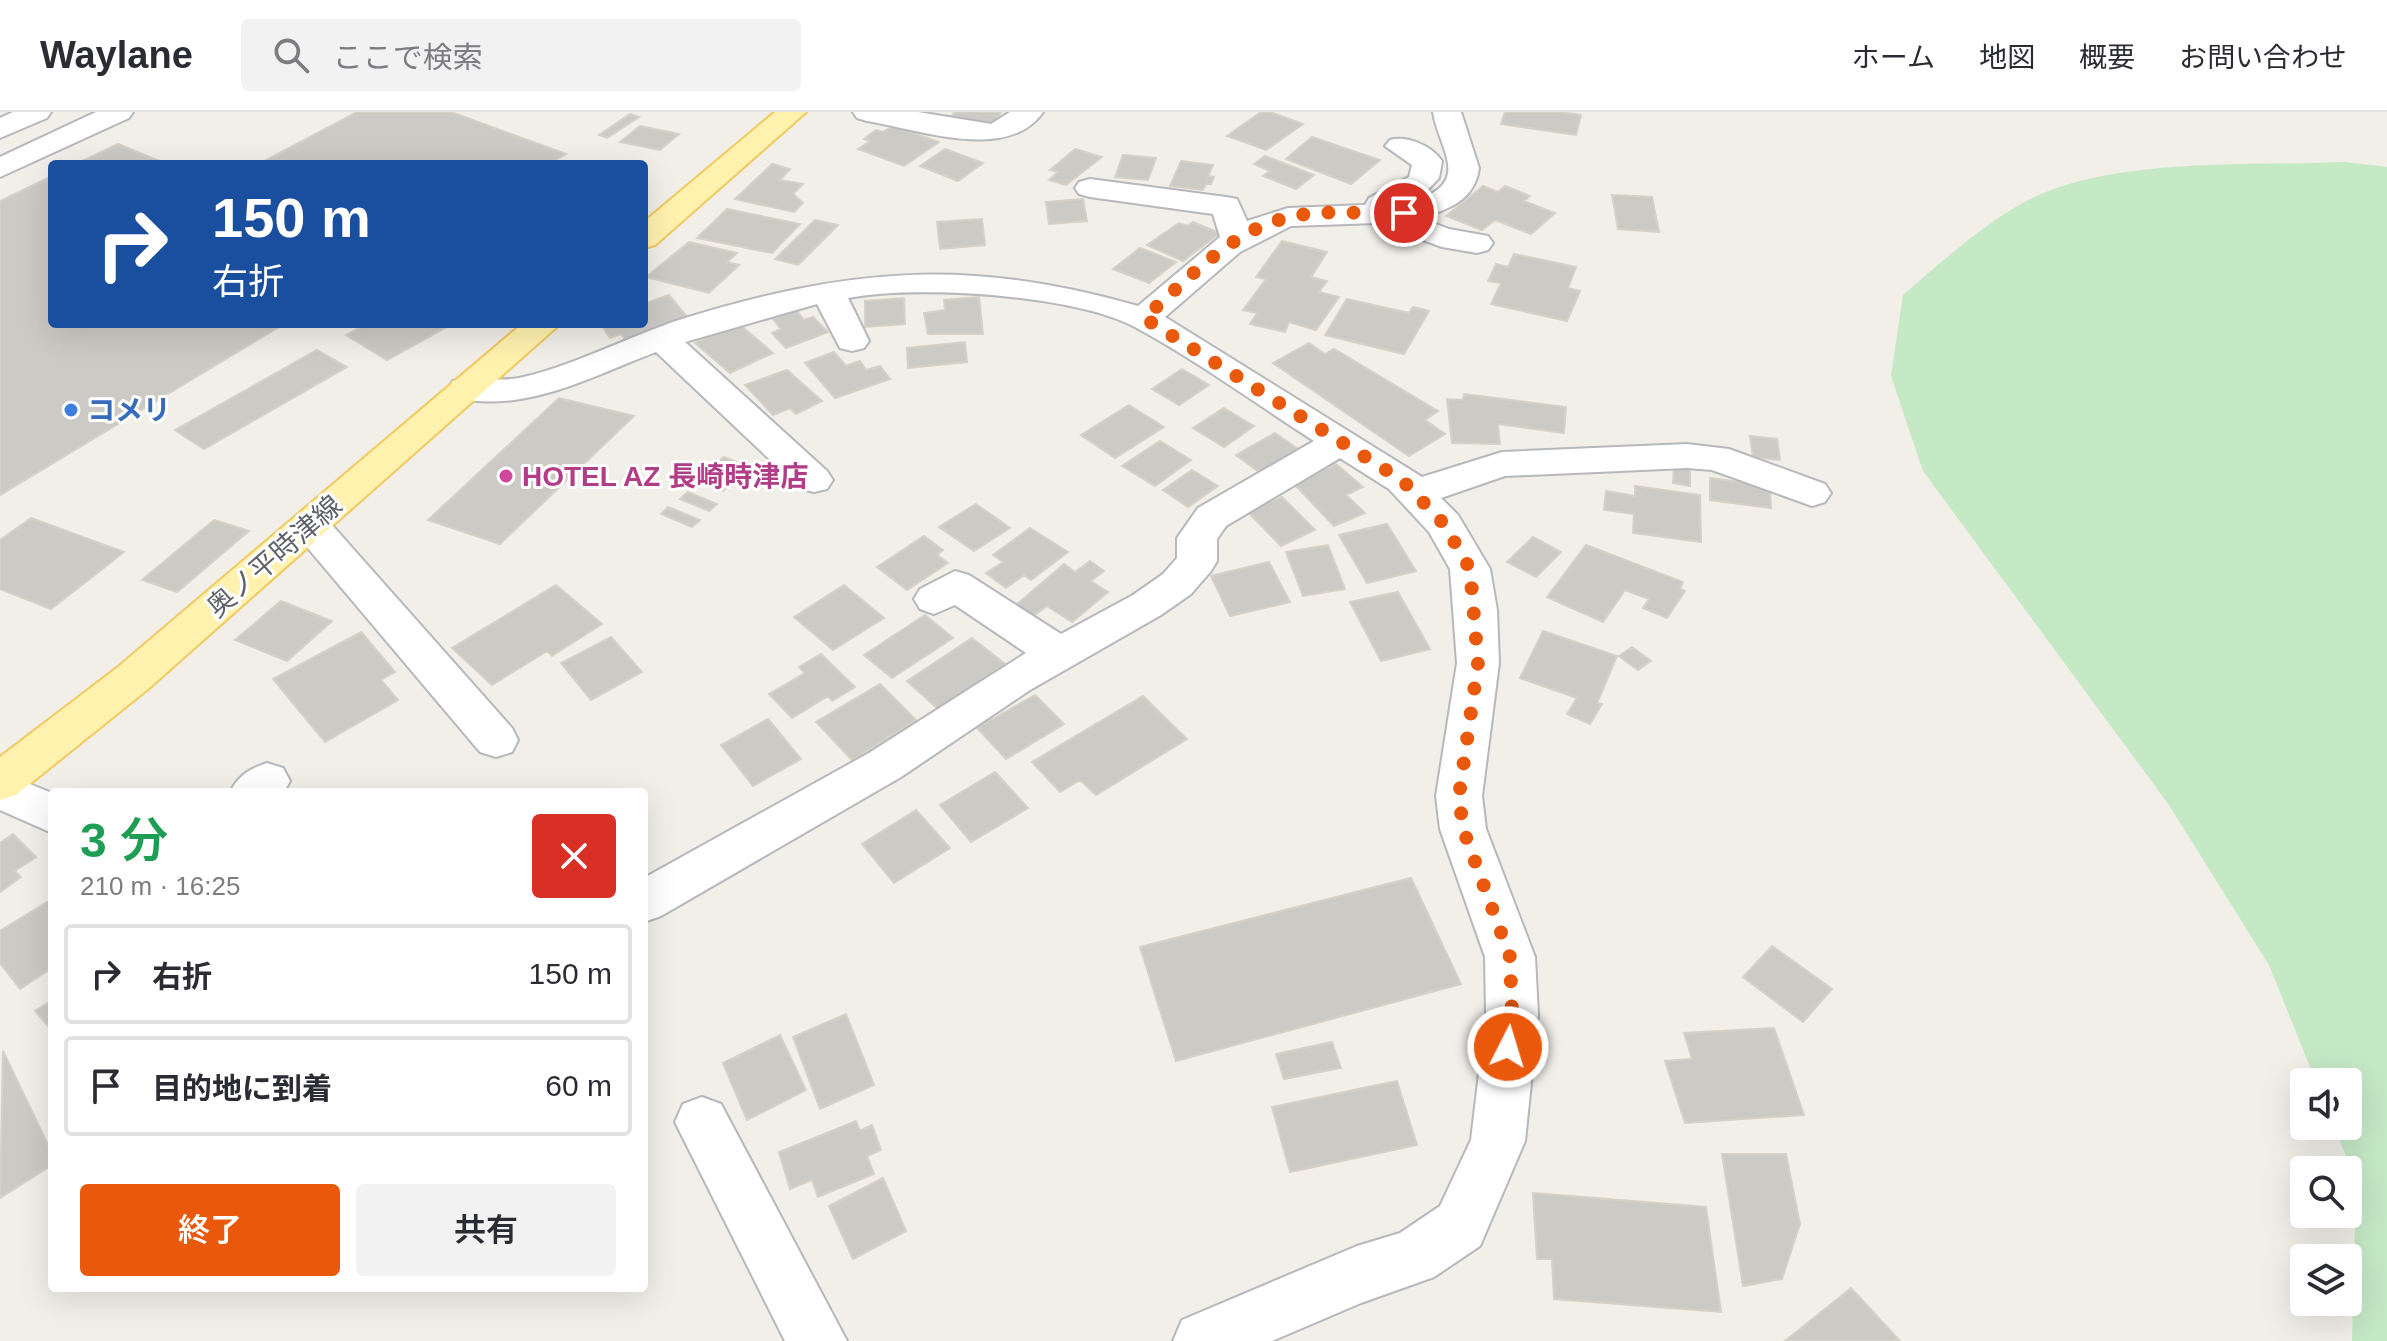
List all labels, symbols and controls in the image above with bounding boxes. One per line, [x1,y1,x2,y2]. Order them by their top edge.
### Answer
search box [241,19,801,91]
icon: search [269,33,313,77]
text: Waylane [40,34,193,76]
text: ここで検索 [333,41,483,74]
text: ホーム [1852,42,1935,73]
text: 地図 [1979,42,2035,73]
text: 概要 [2079,42,2135,73]
text: お問い合わせ [2179,42,2347,73]
pin [1370,179,1438,247]
text: 150 m [212,186,371,249]
icon: arrive [1382,191,1426,235]
icon: right [80,192,184,296]
text: 右折 [212,261,284,302]
place label: コメリ [87,395,171,426]
marker: コメリ [62,401,80,419]
place label: HOTEL AZ 長崎時津店 [522,461,808,492]
marker: HOTEL AZ 長崎時津店 [497,467,515,485]
street label: 奥ノ平時津線 [201,490,348,623]
text: 3 分 [80,814,168,867]
button: close [532,814,616,898]
text: 210 m · 16:25 [80,871,240,901]
icon: right [84,952,128,996]
text: 150 m [529,957,612,990]
text: 右折 [152,960,212,993]
position arrow [1466,1005,1550,1089]
icon: arrive [84,1064,128,1108]
map controls [2290,1068,2362,1316]
button: sound [2290,1068,2362,1140]
text: 60 m [545,1069,612,1102]
text: 目的地に到着 [152,1072,332,1105]
button: search [2290,1156,2362,1228]
button: 終了 [80,1184,340,1276]
button: 共有 [356,1184,616,1276]
button: layers [2290,1244,2362,1316]

